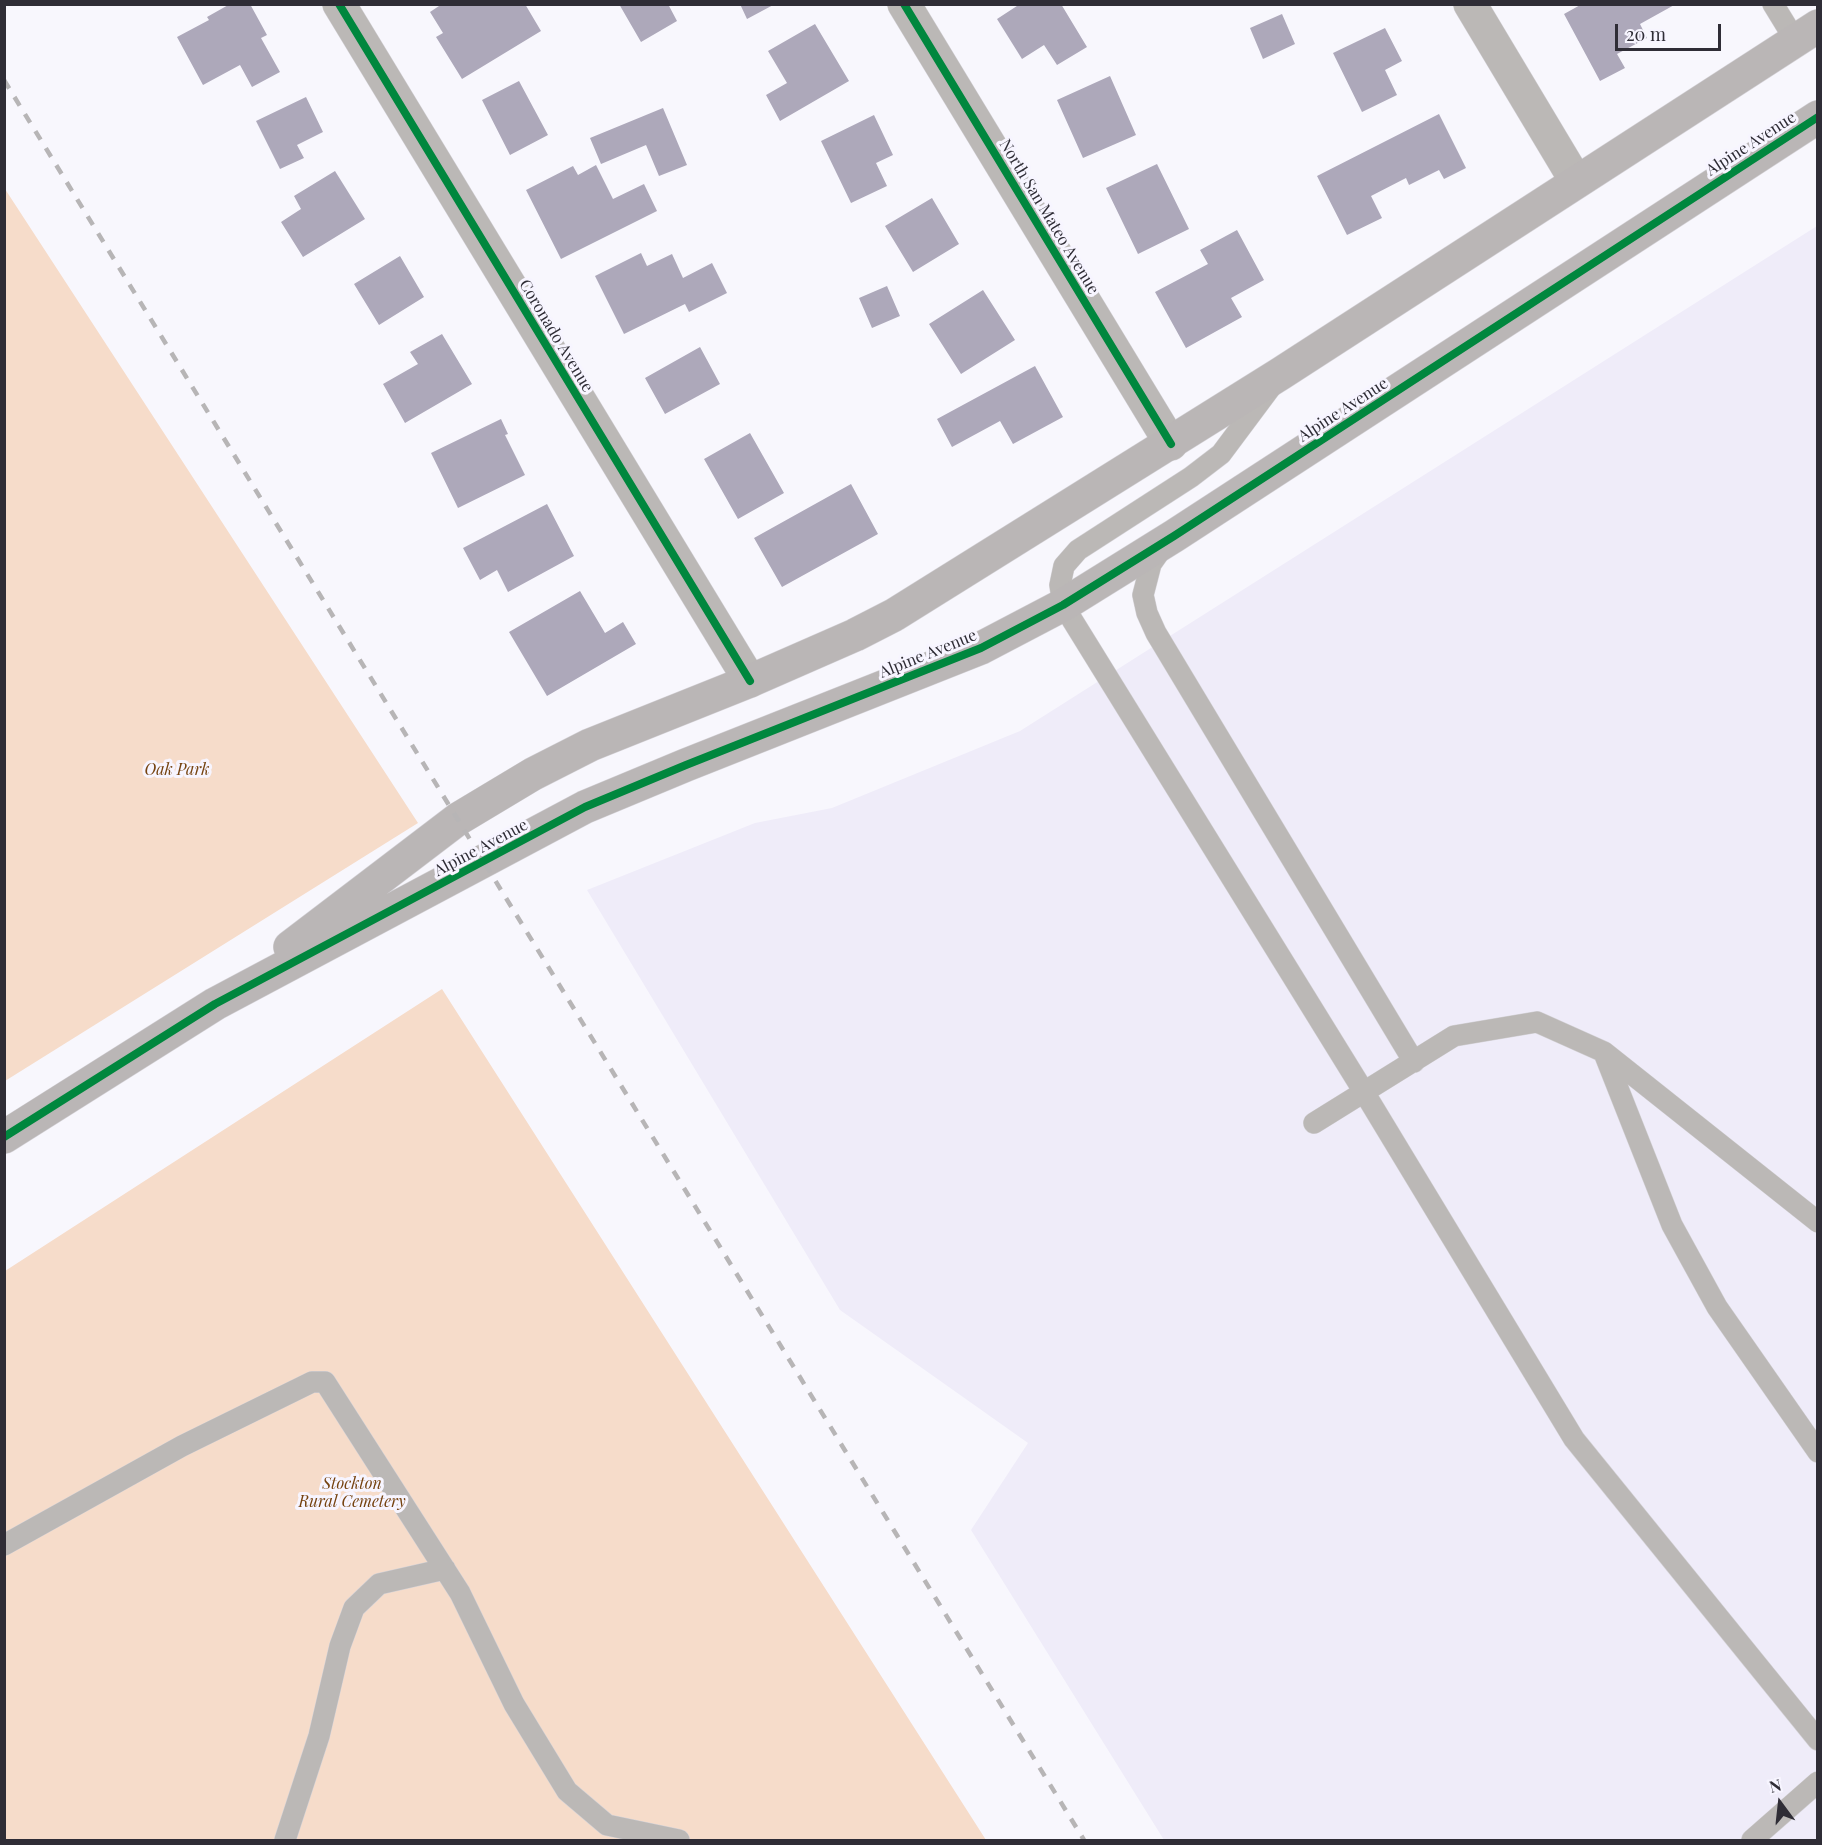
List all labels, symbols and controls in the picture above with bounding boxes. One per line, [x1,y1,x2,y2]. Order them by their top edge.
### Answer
scale bar [1618,12,1724,50]
text: 20 m [1626,22,1666,46]
street label: Alpine Avenue [1703,108,1799,180]
street label: North San Mateo Avenue [995,136,1103,298]
street label: Coronado Avenue [515,276,597,396]
street label: Alpine Avenue [1295,374,1391,446]
street label: Alpine Avenue [877,626,979,682]
park label: Oak Park [144,760,210,780]
street label: Alpine Avenue [431,815,531,881]
park label: Stockton Rural Cemetery [298,1474,406,1512]
north arrow [1750,1773,1810,1833]
text: N [1767,1773,1784,1797]

